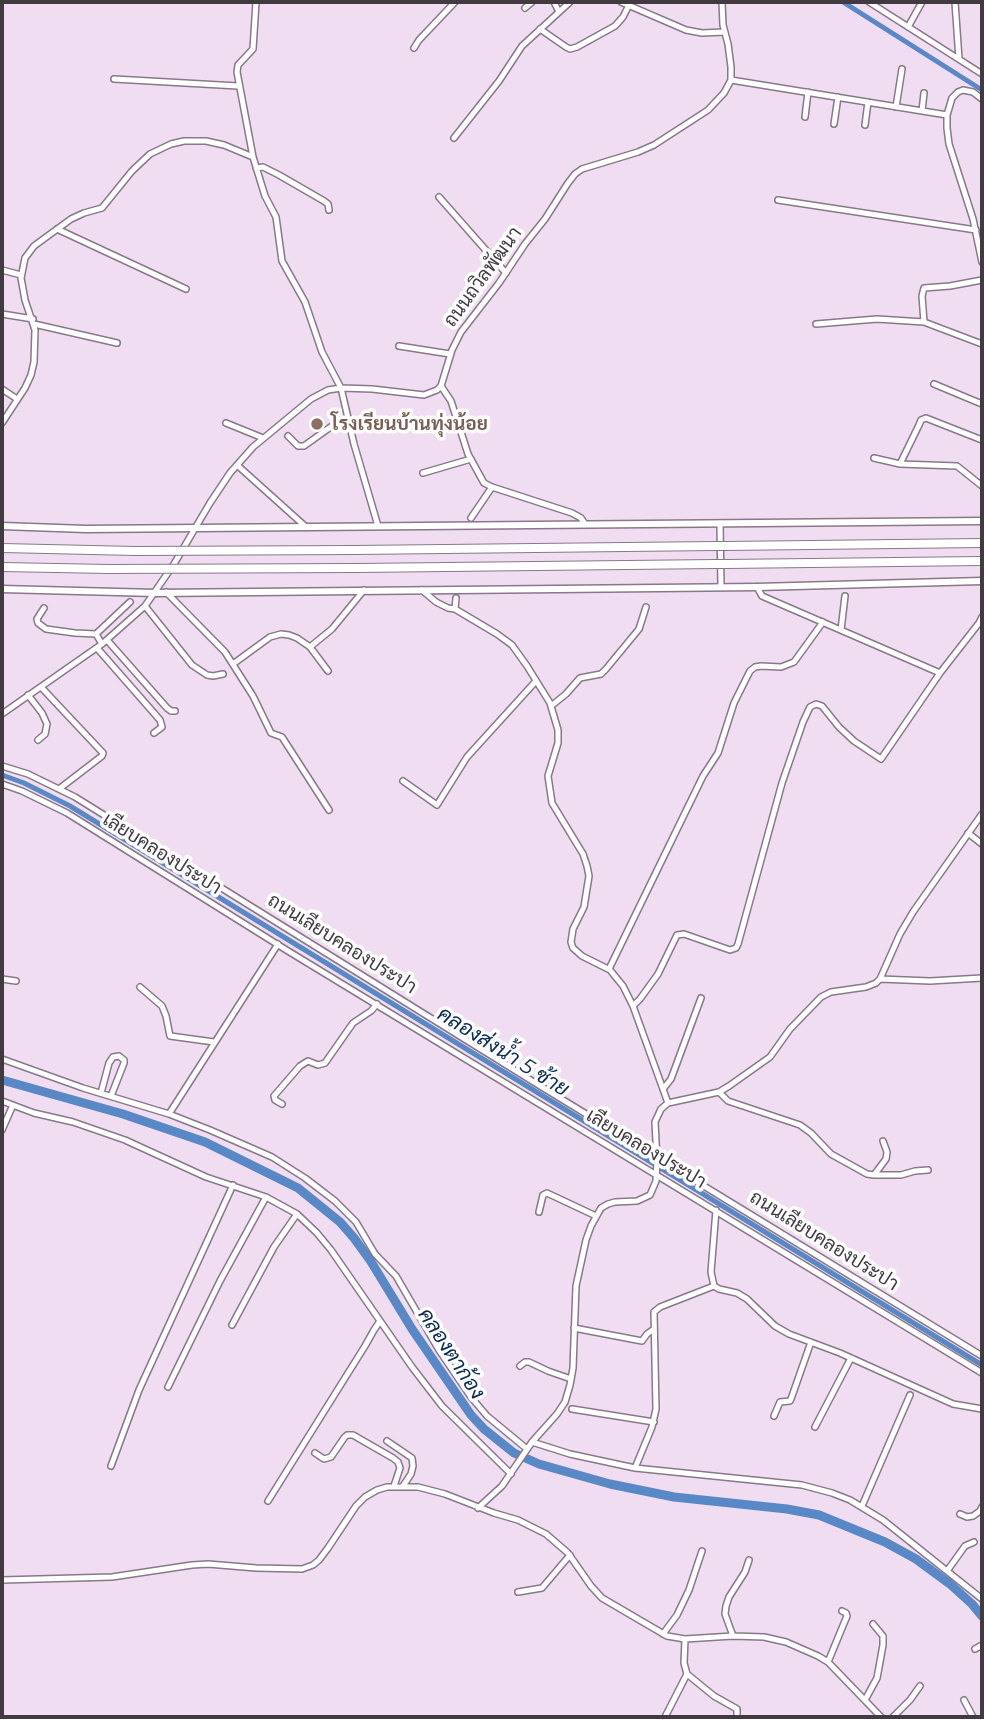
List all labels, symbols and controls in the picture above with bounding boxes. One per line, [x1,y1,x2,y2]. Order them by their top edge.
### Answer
street label: ถนนถวิลพัฒนา [439,223,527,331]
place label: โรงเรียนบ้านทุ่งน้อย [331,413,488,435]
marker: โรงเรียนบ้านทุ่งน้อย [309,416,325,432]
street label: เลียบคลองประปา [98,808,226,900]
street label: ถนนเลียบคลองประปา [263,889,421,999]
water label: คลองส่งน้ำ 5 ซ้าย [433,1002,573,1102]
street label: เลียบคลองประปา [582,1104,710,1194]
street label: ถนนเลียบคลองประปา [745,1186,903,1296]
water label: คลองตาก้อง [412,1304,490,1404]

